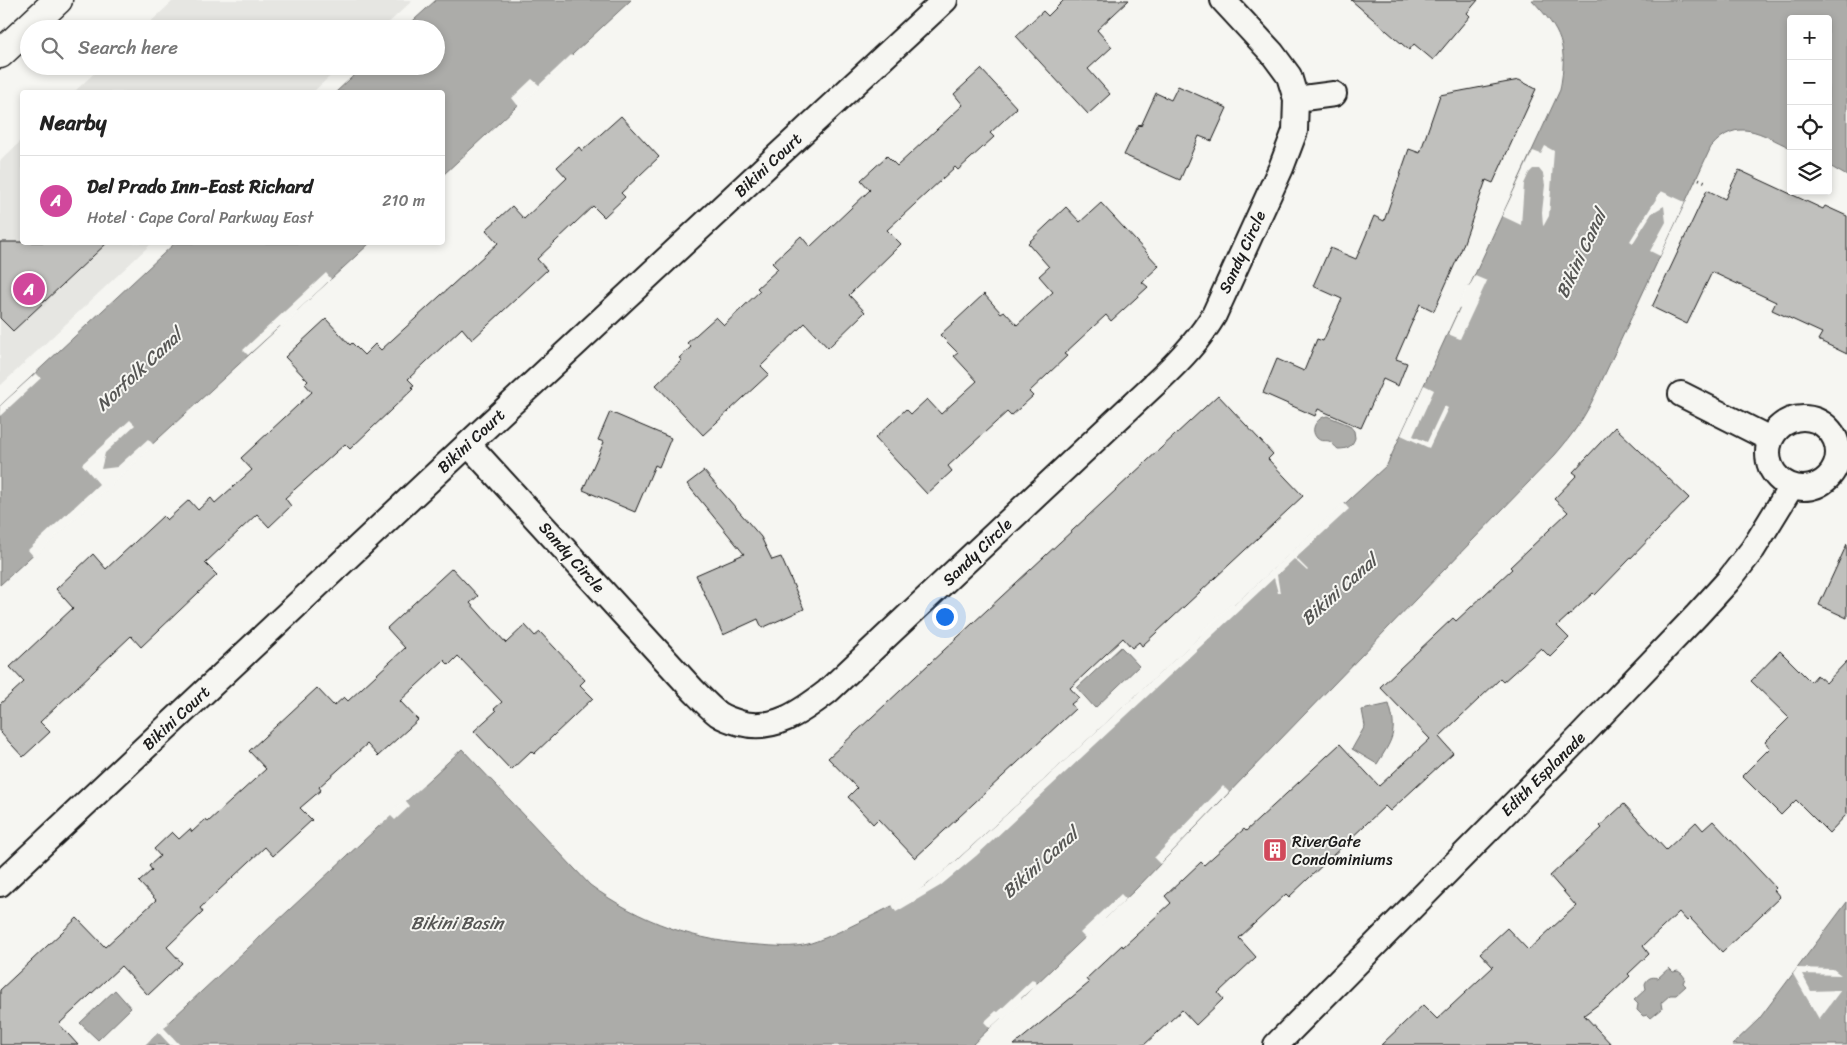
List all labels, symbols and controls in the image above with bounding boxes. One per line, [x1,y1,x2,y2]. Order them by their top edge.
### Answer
map controls [1787,15,1832,195]
button: + [1787,15,1832,60]
search box [20,20,445,75]
text: Search here [78,31,178,64]
icon: search [38,34,66,62]
button: − [1787,60,1832,105]
text: Nearby [40,104,106,142]
button: locate [1787,105,1832,150]
street label: Bikini Court [727,125,809,205]
button: layers [1787,150,1832,195]
text: Del Prado Inn-East Richard [87,170,313,203]
text: A [51,186,61,215]
text: 210 m [382,186,425,215]
water label: Bikini Canal [1547,201,1617,304]
text: Hotel · Cape Coral Parkway East [87,203,313,232]
street label: Sandy Circle [1210,205,1274,298]
pin: A [13,270,45,308]
water label: Norfolk Canal [88,318,193,419]
street label: Bikini Court [430,401,512,481]
street label: Sandy Circle [935,511,1019,593]
street label: Sandy Circle [532,514,613,600]
water label: Bikini Canal [1293,544,1388,633]
your location [932,604,958,630]
street label: Bikini Court [135,678,217,758]
street label: Edith Esplanade [1493,724,1593,824]
water label: Bikini Canal [994,817,1089,906]
place label: RiverGate Condominiums [1292,827,1393,874]
building icon: RiverGate Condominiums [1262,837,1288,863]
water label: Bikini Basin [411,907,506,939]

